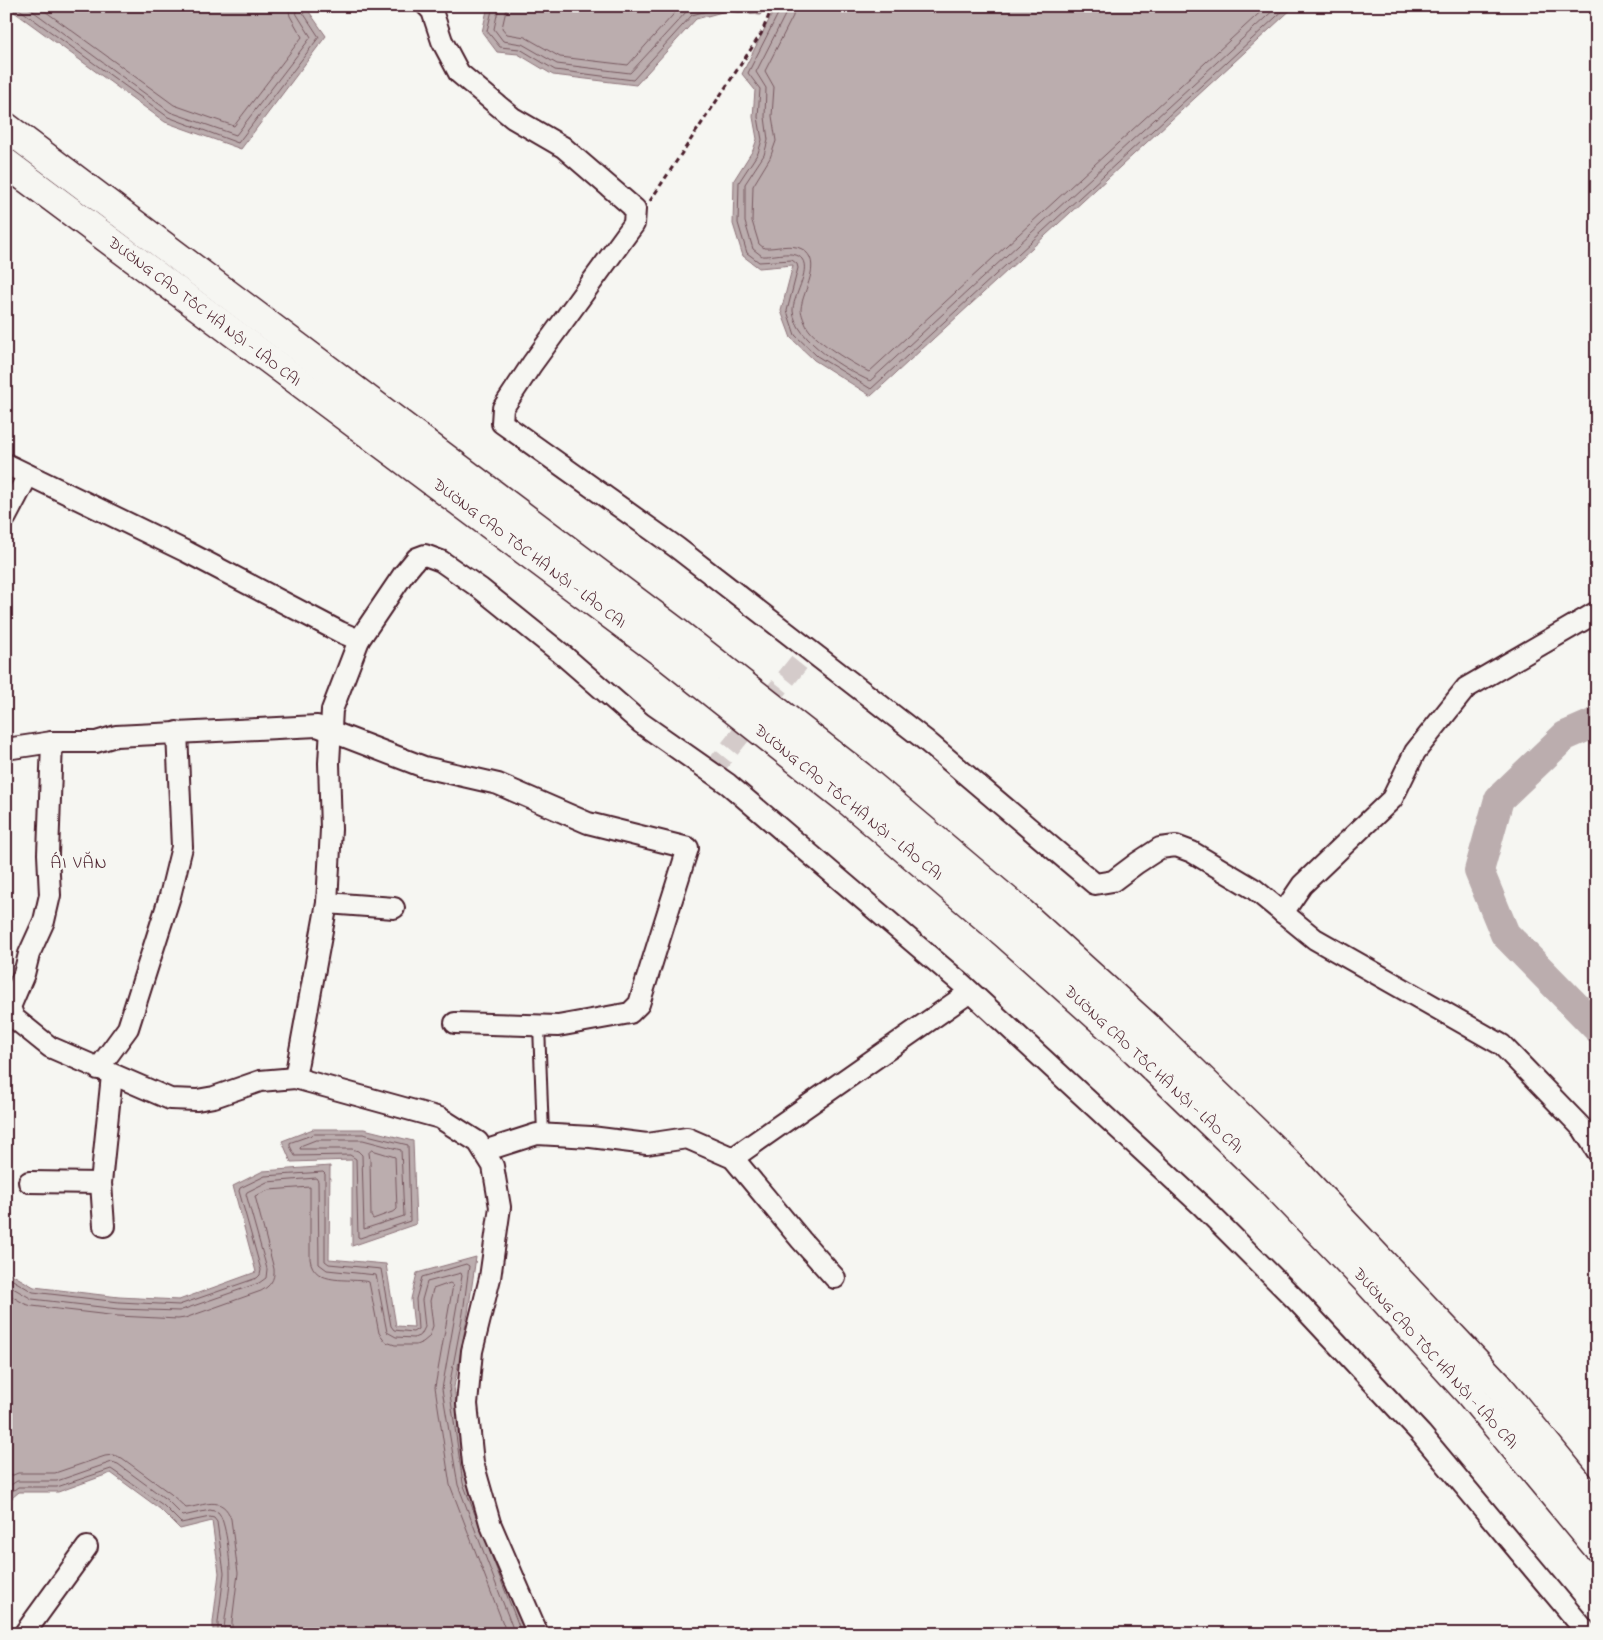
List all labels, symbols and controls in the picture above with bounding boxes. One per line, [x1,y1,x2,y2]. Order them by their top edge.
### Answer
street label: ĐƯỜNG CAO TỐC HÀ NỘI - LÀO CAI [101,231,306,393]
street label: ĐƯỜNG CAO TỐC HÀ NỘI - LÀO CAI [426,473,631,635]
street label: ĐƯỜNG CAO TỐC HÀ NỘI - LÀO CAI [748,718,948,887]
district label: ÁI VĂN [50,851,108,877]
street label: ĐƯỜNG CAO TỐC HÀ NỘI - LÀO CAI [1057,980,1248,1160]
street label: ĐƯỜNG CAO TỐC HÀ NỘI - LÀO CAI [1346,1262,1523,1455]

